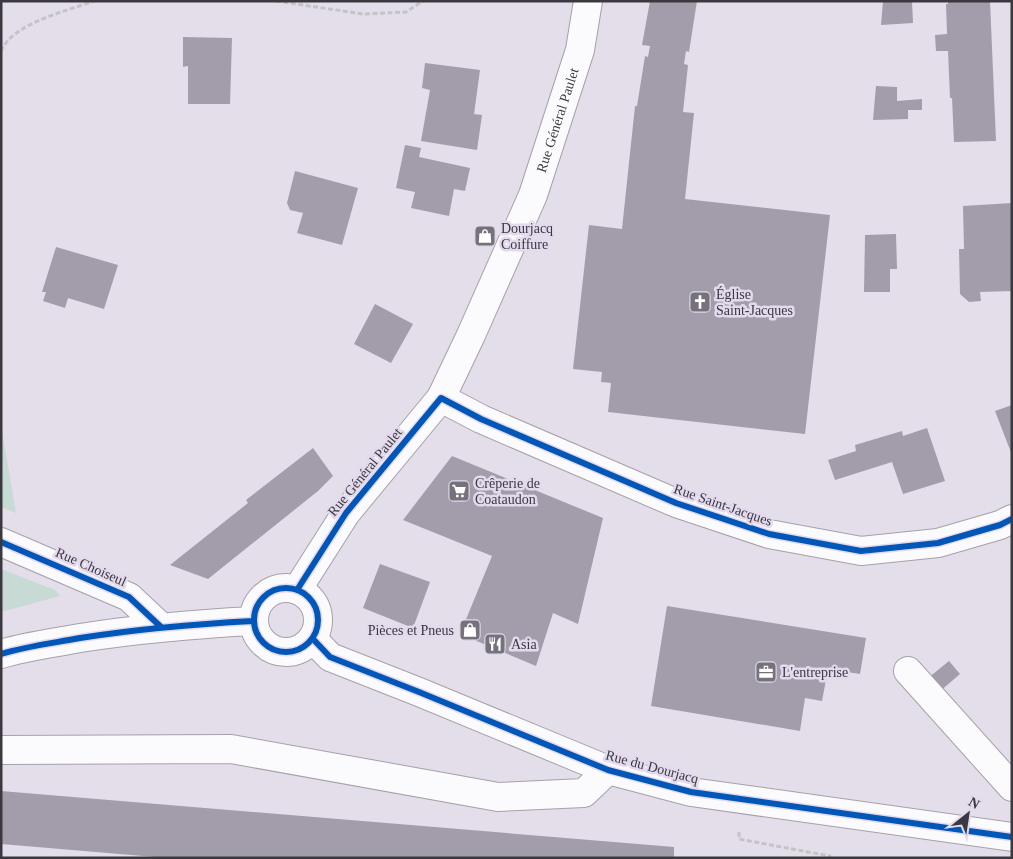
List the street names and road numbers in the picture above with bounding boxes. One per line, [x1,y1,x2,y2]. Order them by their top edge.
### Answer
street label: Rue Général Paulet [533,66,581,174]
street label: Rue Général Paulet [325,425,405,519]
street label: Rue Saint-Jacques [672,481,774,529]
street label: Rue Choiseul [53,545,129,589]
street label: Rue du Dourjacq [604,747,700,787]

